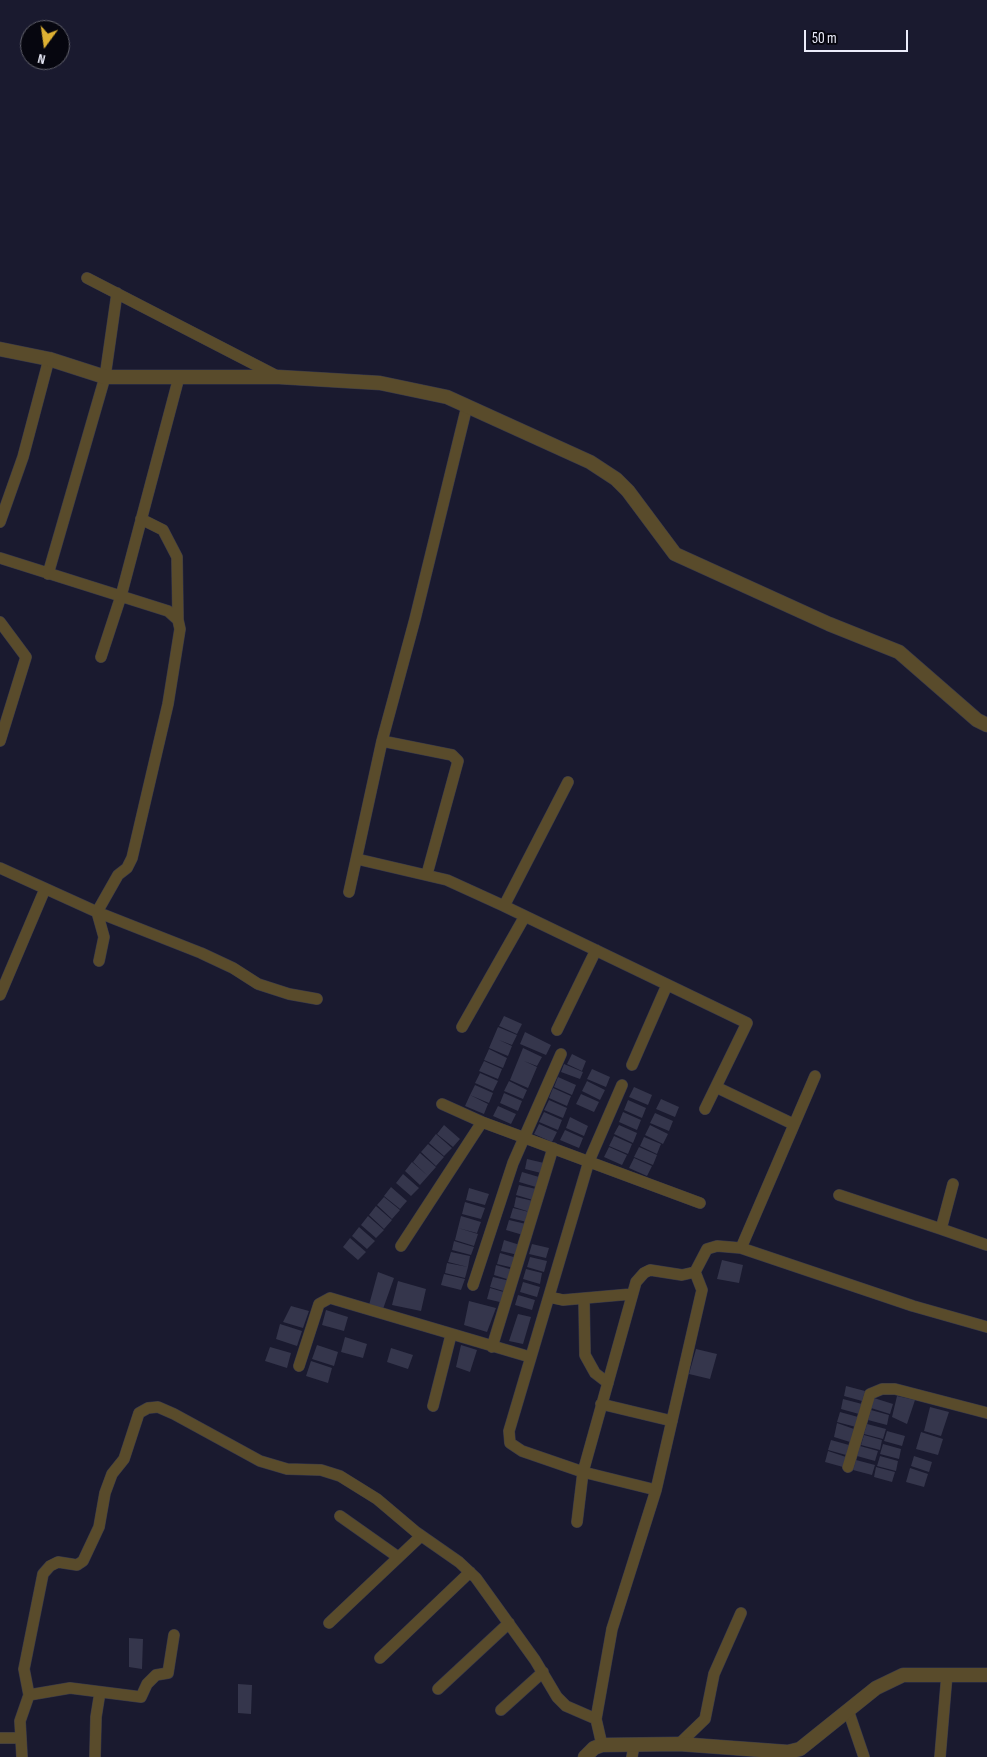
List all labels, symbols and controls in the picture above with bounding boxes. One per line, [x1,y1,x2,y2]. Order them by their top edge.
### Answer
north arrow [20,20,70,70]
scale bar [807,20,911,52]
text: 50 m [812,29,837,48]
text: N [36,50,47,68]

